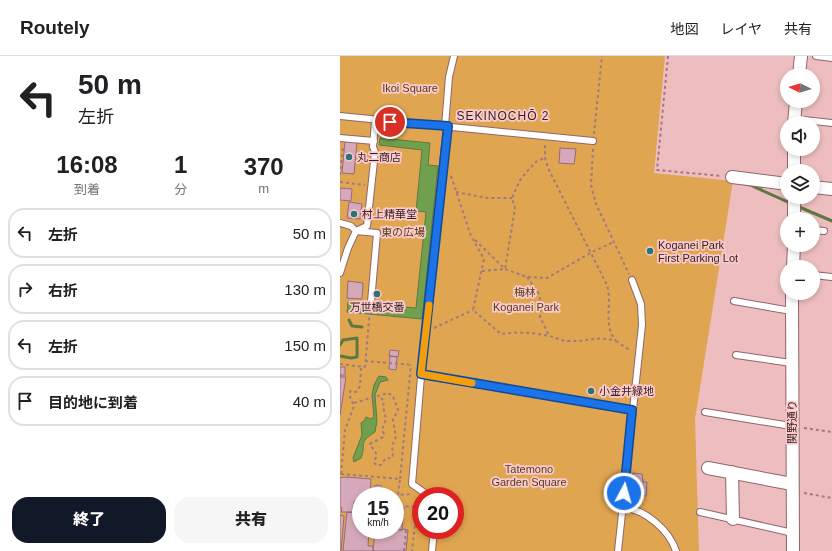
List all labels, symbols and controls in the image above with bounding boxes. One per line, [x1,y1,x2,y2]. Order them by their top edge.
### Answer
text: Routely [20,17,90,38]
text: 地図 [670,21,698,37]
text: レイヤ [720,21,762,37]
text: 共有 [784,21,812,37]
north arrow [780,68,820,108]
map controls [780,68,820,300]
text: 50 m [78,69,142,100]
icon: left [12,72,64,124]
park label: Ikoi Square [382,82,438,94]
pin [373,105,407,139]
text: 左折 [78,107,114,127]
district label: SEKINOCHŌ 2 [456,109,550,123]
icon: arrive [379,111,401,133]
button: sound [780,116,820,156]
text: 16:08 [56,151,118,178]
text: 1 [174,151,187,178]
place label: 丸二商店 [357,151,401,163]
marker: 丸二商店 [344,152,354,162]
text: 370 [244,153,284,180]
button: layers [780,164,820,204]
text: m [258,181,269,196]
text: 到着 [74,182,100,197]
text: 分 [174,182,187,197]
place label: 村上精華堂 [362,208,417,220]
marker: 村上精華堂 [349,209,359,219]
button: + [780,212,820,252]
icon: left [14,222,36,244]
text: 50 m [293,225,326,242]
text: 左折 [48,226,78,243]
park label: 東の広場 [381,226,425,238]
place label: Koganei Park First Parking Lot [658,239,738,264]
marker: Koganei Park First Parking Lot [645,246,655,256]
button: − [780,260,820,300]
icon: right [14,278,36,300]
text: 130 m [284,281,326,298]
text: 右折 [48,282,78,299]
park label: 梅林 [514,286,536,298]
marker: 万世橋交番 [372,289,382,299]
place label: 万世橋交番 [350,301,405,313]
park label: Koganei Park [493,301,560,313]
icon: left [14,334,36,356]
text: 150 m [284,337,326,354]
text: 左折 [48,338,78,355]
place label: 小金井緑地 [599,385,654,397]
marker: 小金井緑地 [586,386,596,396]
icon: arrive [14,390,36,412]
text: 40 m [293,393,326,410]
text: 目的地に到着 [48,394,138,411]
street label: 関野通り [786,400,798,444]
park label: Tatemono Garden Square [491,463,567,488]
position arrow [603,472,645,514]
speed limit sign: 20 [412,487,464,539]
button: 終了 [12,497,166,543]
button: 共有 [174,497,328,543]
text: 15 [367,497,389,519]
text: km/h [367,517,389,528]

